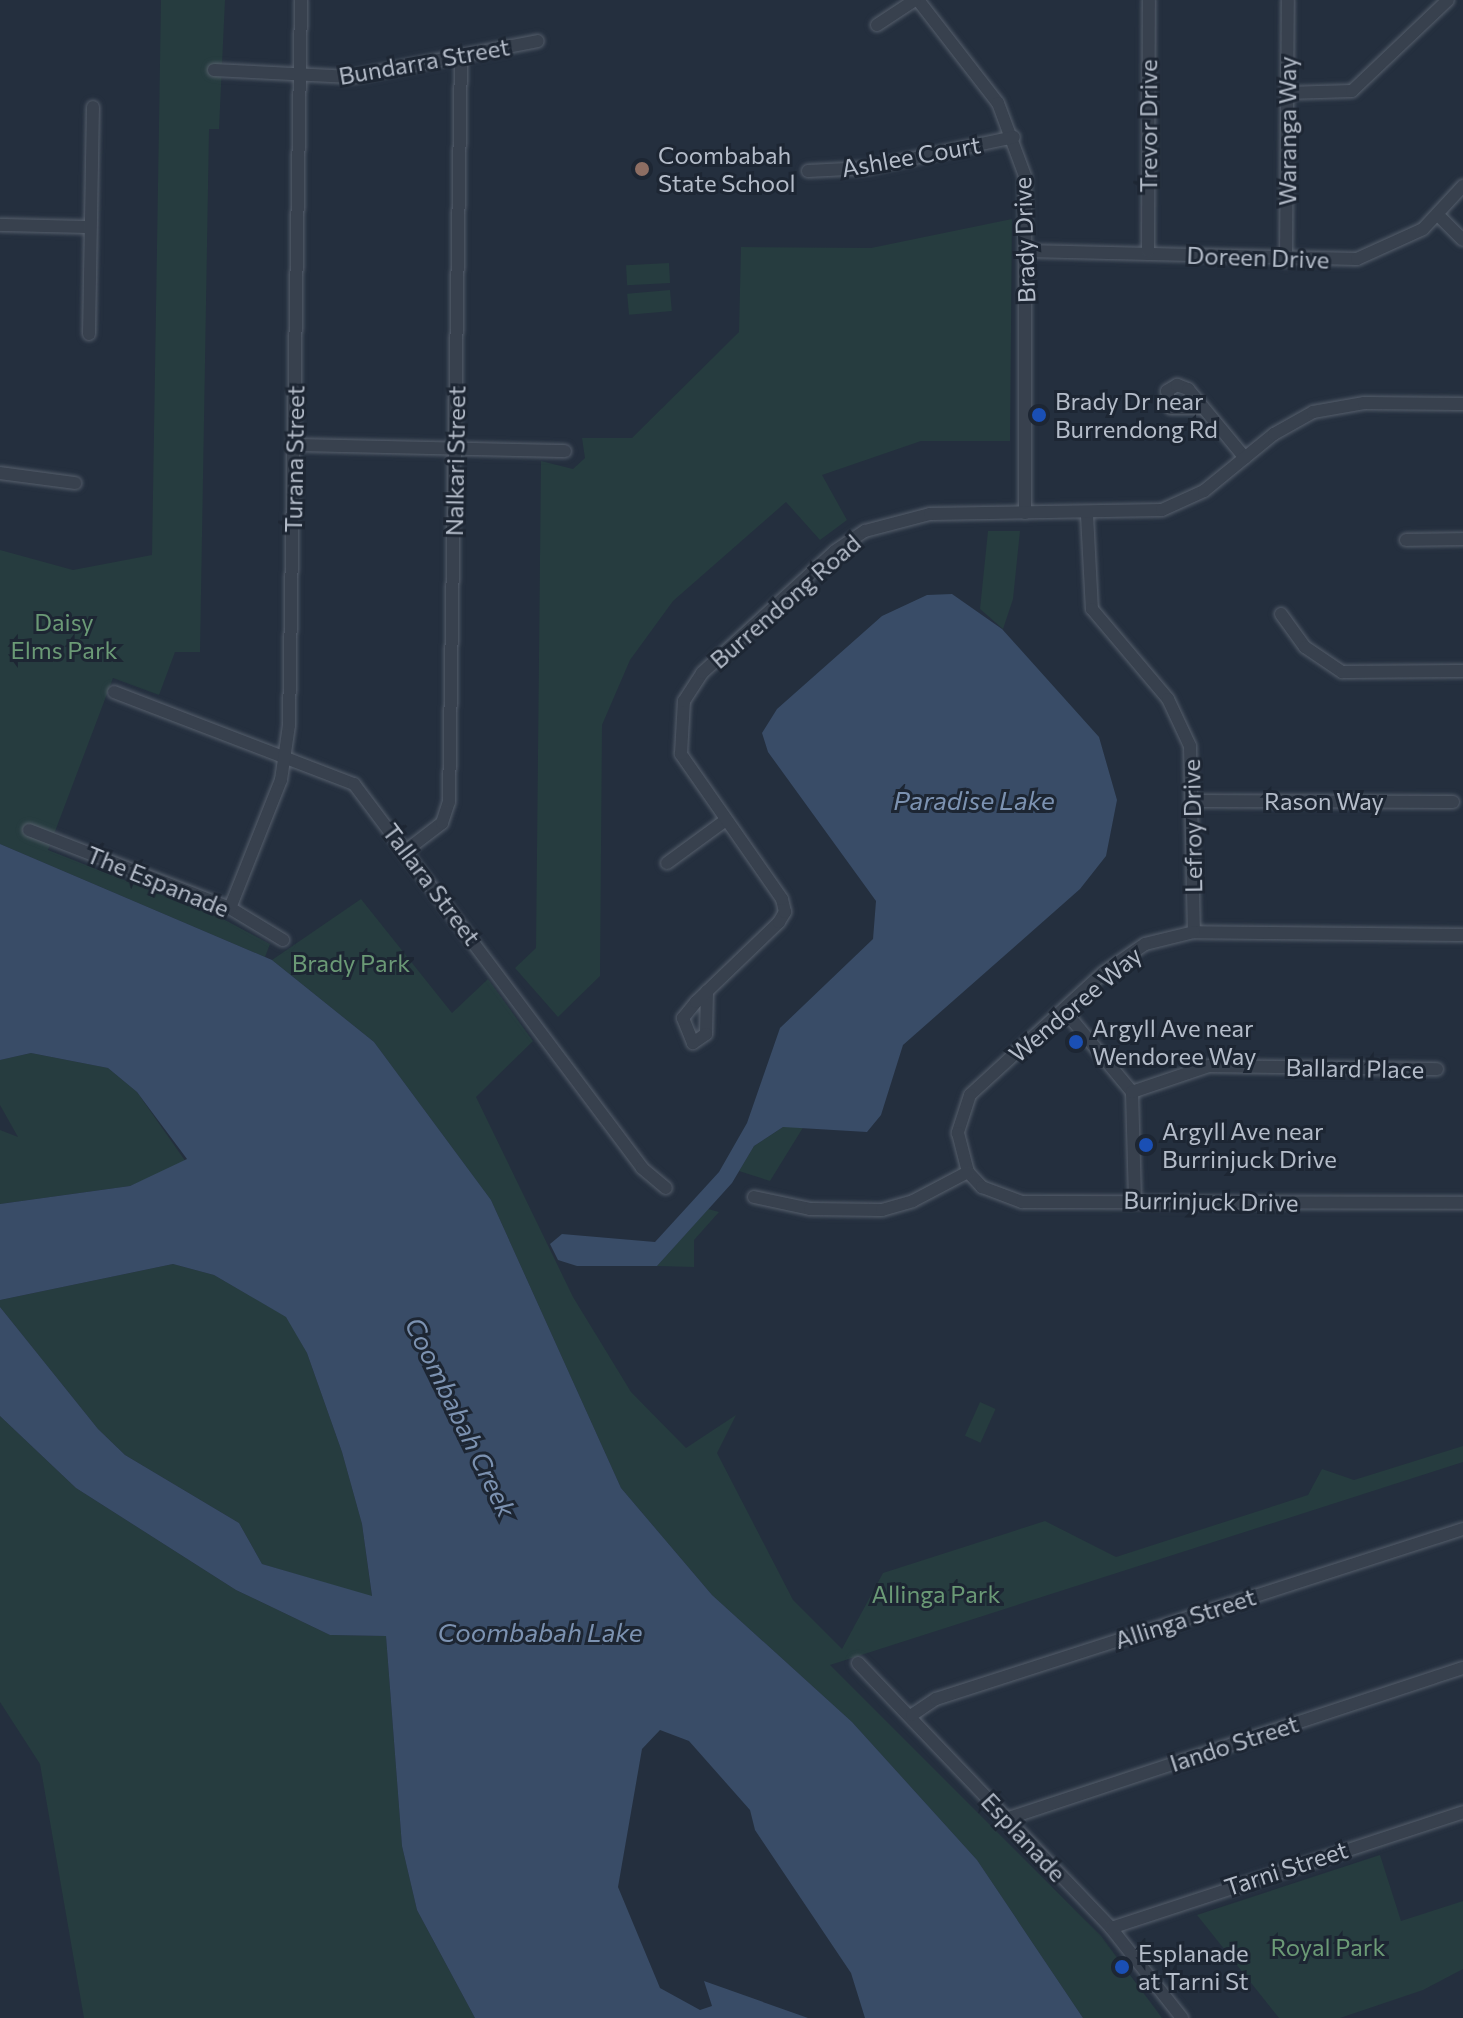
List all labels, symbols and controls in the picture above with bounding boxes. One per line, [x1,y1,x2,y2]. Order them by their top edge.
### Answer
street label: Bundarra Street [336,32,512,90]
street label: Waranga Way [1273,56,1301,206]
street label: Trevor Drive [1134,59,1162,193]
street label: Ashlee Court [839,130,983,182]
place label: Coombabah State School [658,141,796,197]
marker: Coombabah State School [633,160,651,178]
street label: Brady Drive [1007,176,1041,304]
street label: Doreen Drive [1186,240,1330,274]
street label: Turana Street [278,385,310,533]
street label: Nalkari Street [439,386,471,536]
place label: Brady Dr near Burrendong Rd [1055,387,1218,443]
marker: Brady Dr near Burrendong Rd [1030,406,1048,424]
street label: Burrendong Road [704,528,866,674]
park label: Daisy Elms Park [10,608,118,664]
street label: Lefroy Drive [1176,759,1208,893]
water label: Paradise Lake [893,784,1055,816]
street label: Rason Way [1264,787,1384,815]
street label: Tallara Street [377,817,487,951]
street label: The Espanade [83,839,233,923]
street label: Wendoree Way [1003,940,1147,1068]
park label: Brady Park [292,949,410,977]
place label: Argyll Ave near Wendoree Way [1092,1014,1256,1070]
marker: Argyll Ave near Wendoree Way [1067,1033,1085,1051]
street label: Ballard Place [1285,1052,1425,1084]
place label: Argyll Ave near Burrinjuck Drive [1162,1117,1337,1173]
marker: Argyll Ave near Burrinjuck Drive [1137,1136,1155,1154]
street label: Burrinjuck Drive [1123,1185,1299,1217]
water label: Coombabah Creek [399,1312,523,1522]
park label: Allinga Park [872,1580,1000,1608]
street label: Allinga Street [1111,1582,1259,1654]
water label: Coombabah Lake [437,1616,643,1648]
street label: Iando Street [1166,1709,1302,1777]
street label: Esplanade [976,1787,1072,1887]
street label: Tarni Street [1221,1835,1351,1901]
park label: Royal Park [1271,1933,1385,1961]
place label: Esplanade at Tarni St [1138,1939,1249,1995]
marker: Esplanade at Tarni St [1113,1958,1131,1976]

